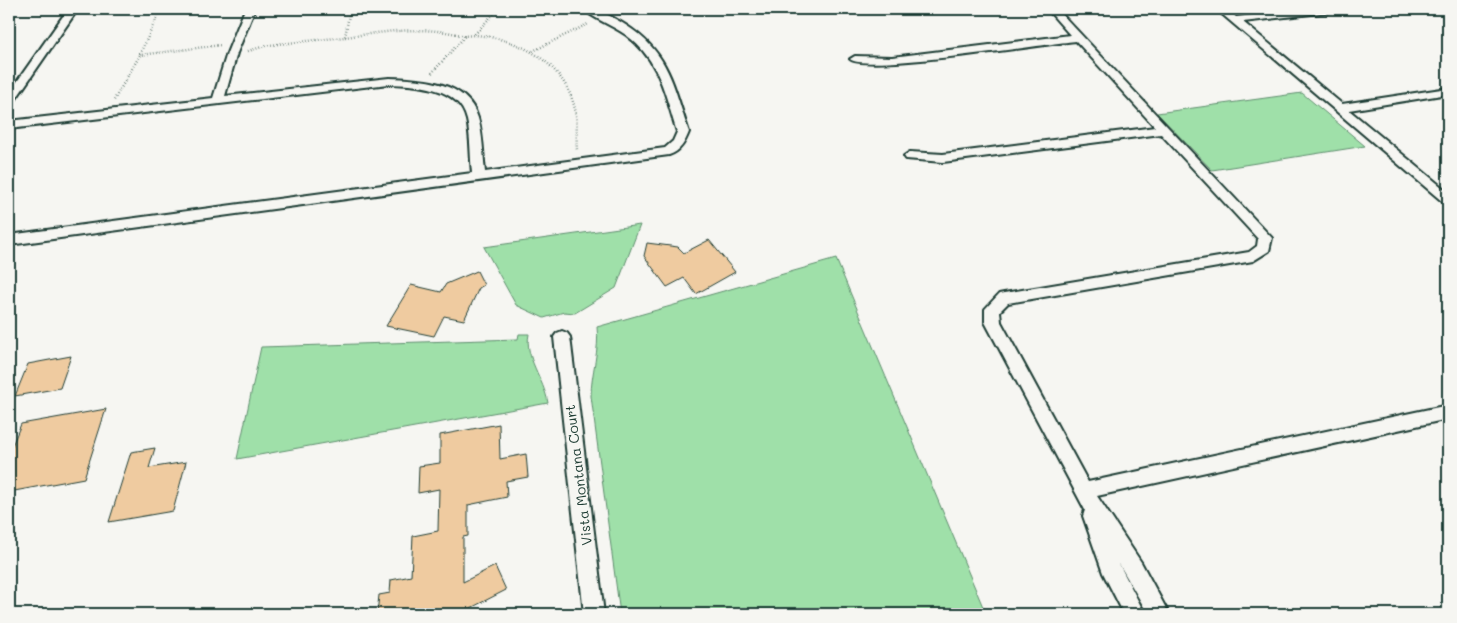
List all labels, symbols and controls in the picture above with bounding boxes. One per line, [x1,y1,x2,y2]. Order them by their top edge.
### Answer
street label: Vista Montana Court [560,404,596,546]

